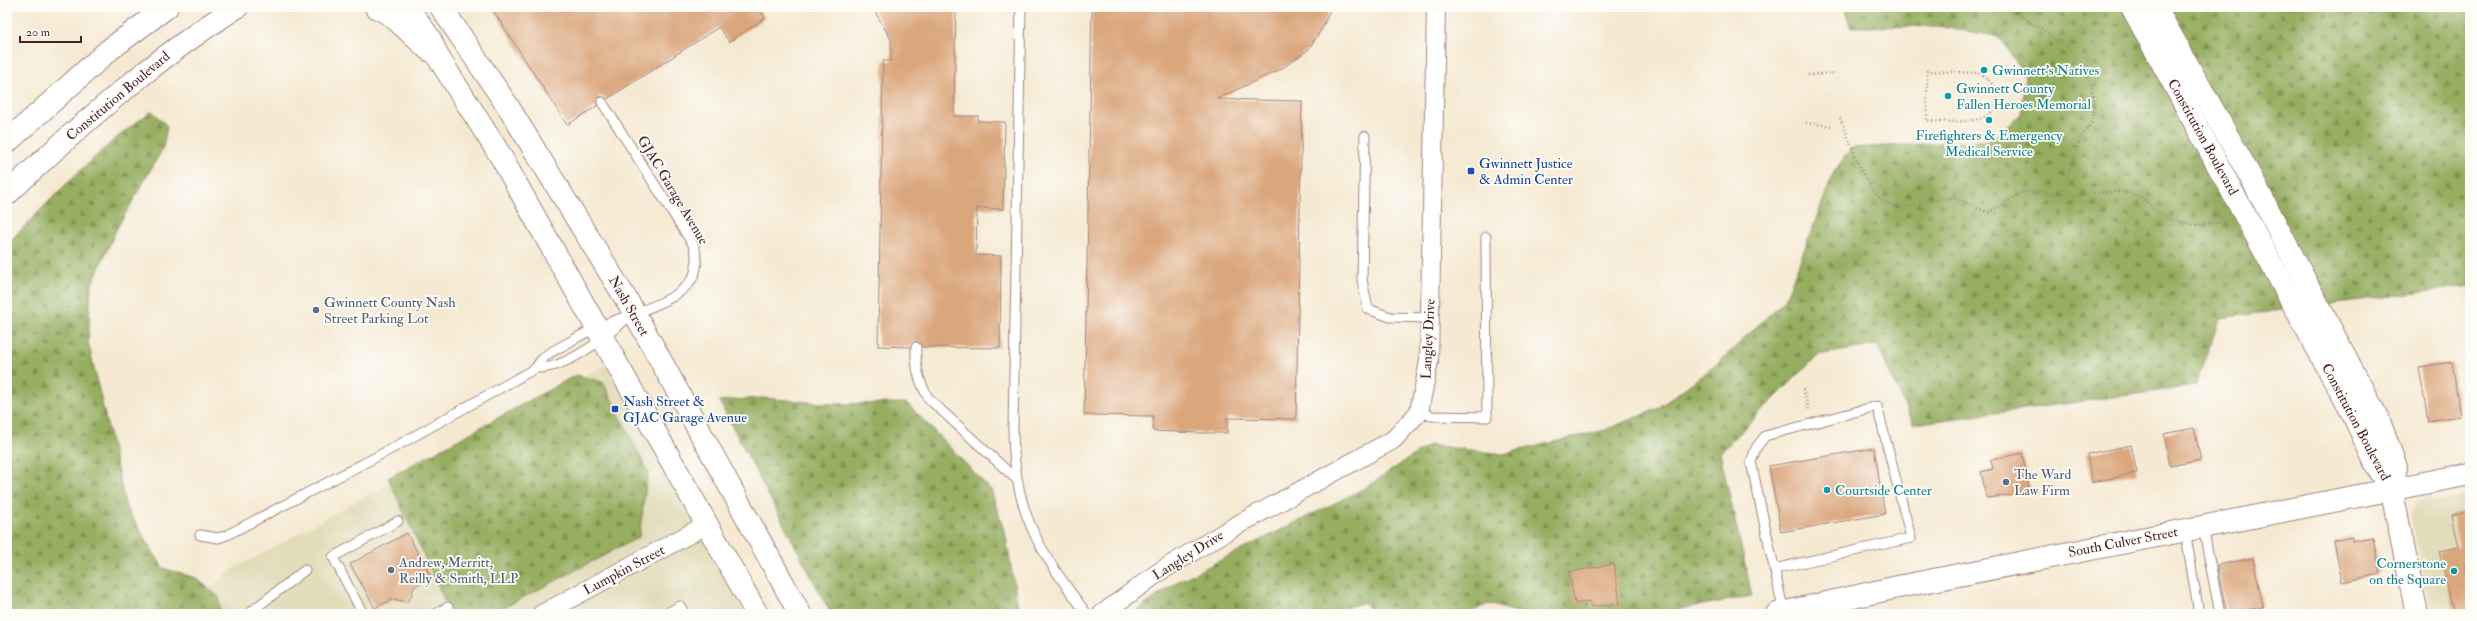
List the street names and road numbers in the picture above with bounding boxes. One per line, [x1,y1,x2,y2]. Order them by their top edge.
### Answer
street label: Constitution Boulevard [63,48,173,144]
street label: Constitution Boulevard [2164,76,2242,198]
street label: GJAC Garage Avenue [634,132,712,248]
street label: Nash Street [605,273,653,340]
street label: Langley Drive [1417,298,1440,380]
street label: Constitution Boulevard [2318,360,2394,484]
street label: South Culver Street [2067,523,2180,561]
street label: Langley Drive [1149,526,1227,584]
street label: Lumpkin Street [580,541,668,599]

